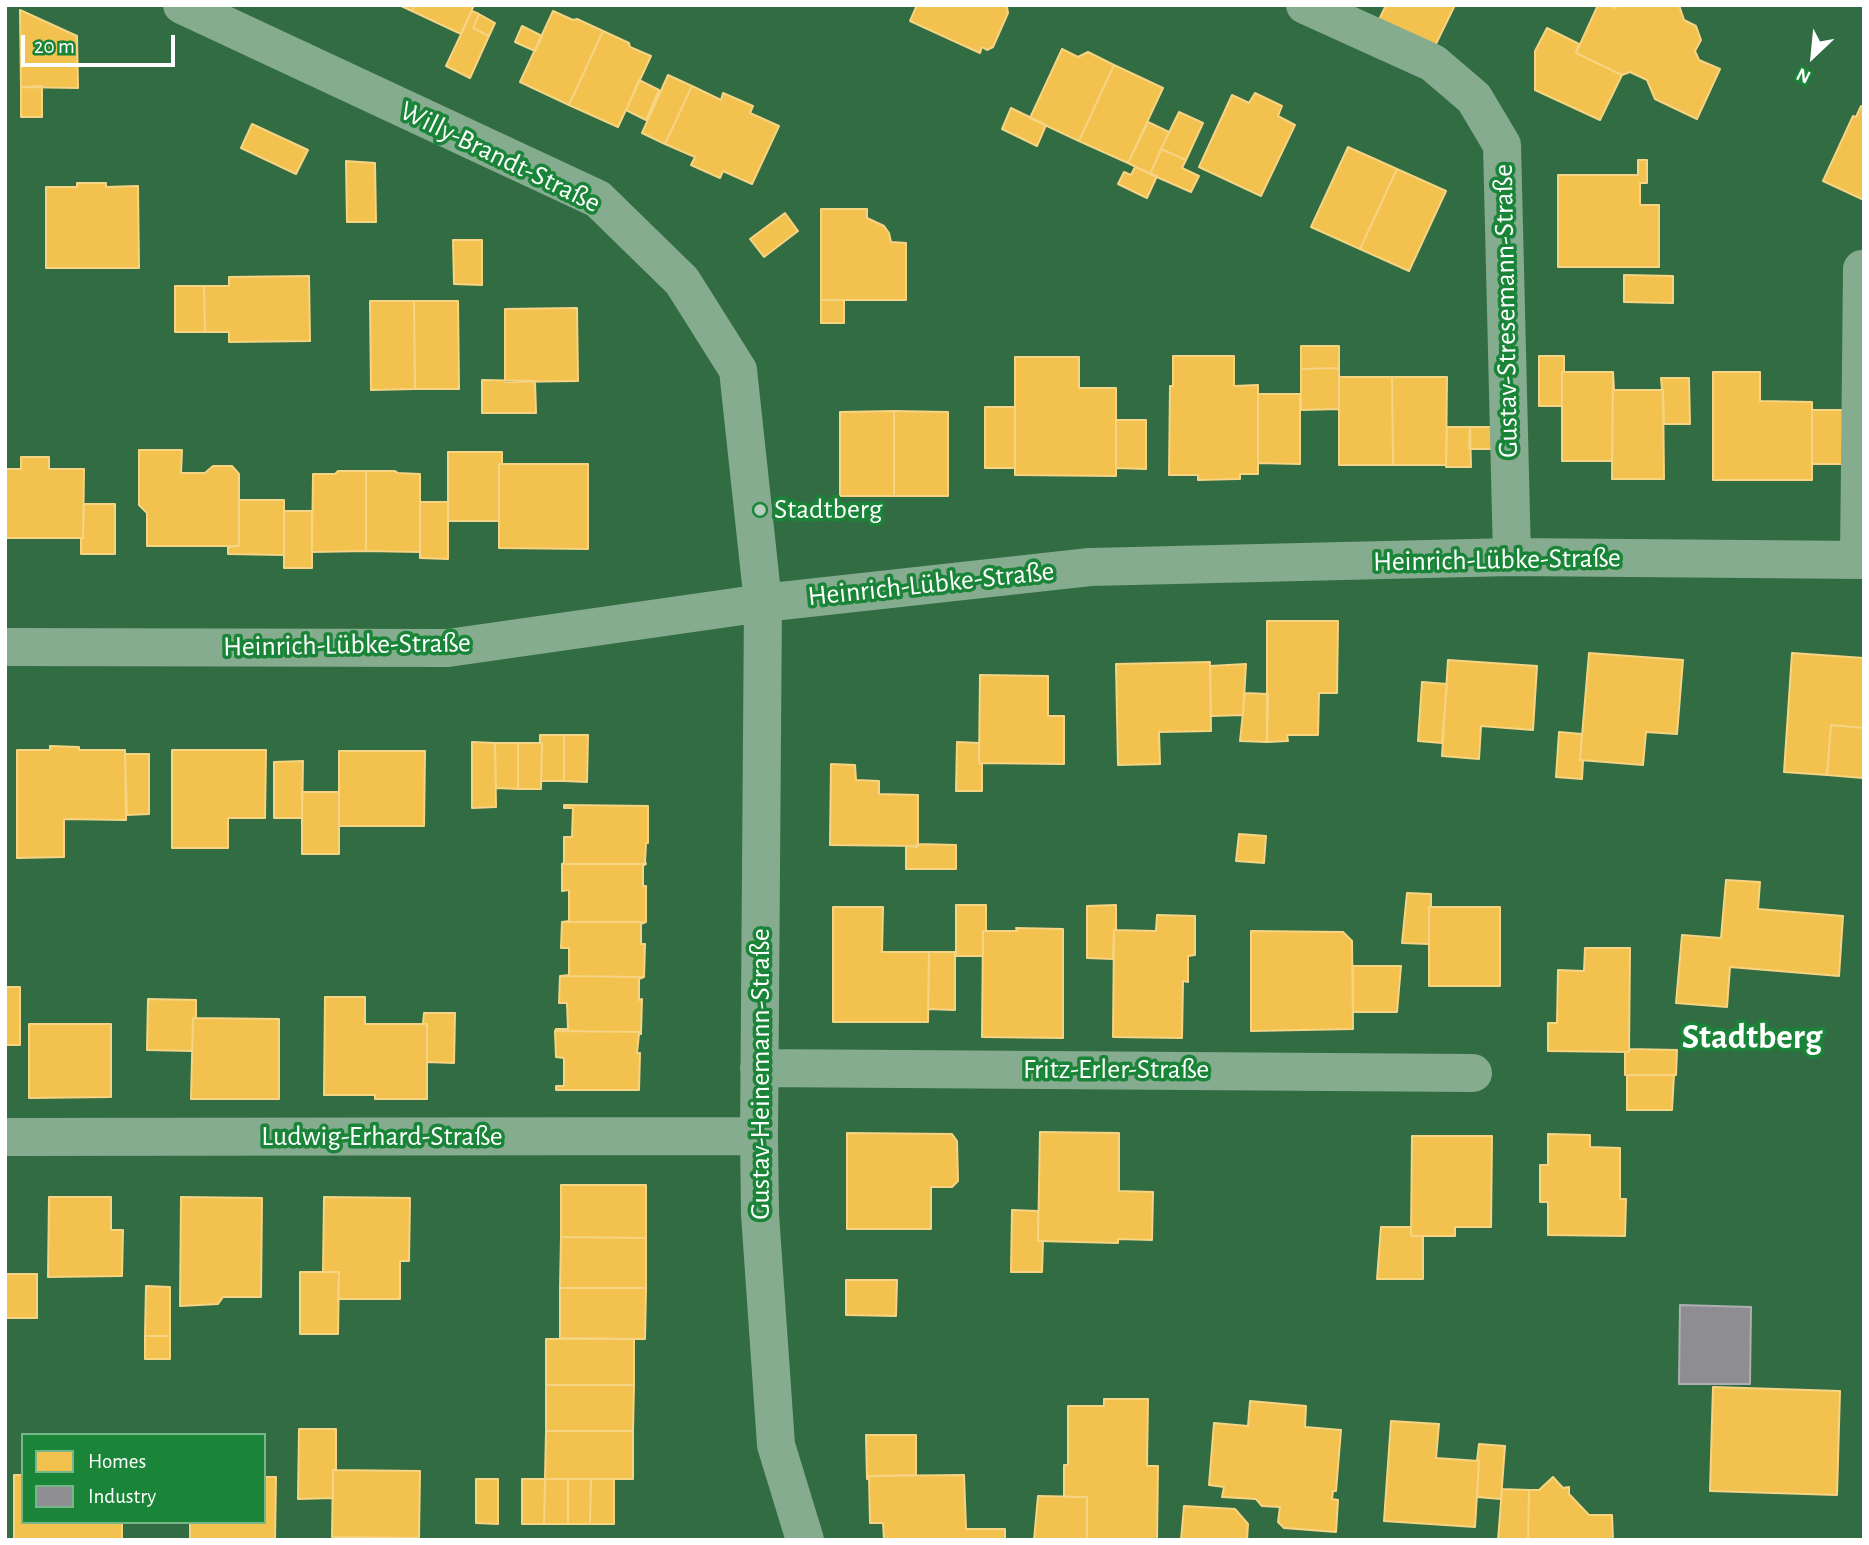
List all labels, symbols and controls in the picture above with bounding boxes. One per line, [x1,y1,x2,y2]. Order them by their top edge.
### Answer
scale bar [24,21,178,65]
north arrow [1778,21,1848,91]
text: 20 m [34,36,75,57]
text: N [1793,64,1814,87]
street label: Willy-Brandt-Straße [394,94,606,220]
street label: Gustav-Stresemann-Straße [1487,164,1525,458]
place label: Stadtberg [774,493,882,527]
marker: Stadtberg [752,502,768,518]
street label: Heinrich-Lübke-Straße [1373,541,1621,579]
street label: Heinrich-Lübke-Straße [806,554,1056,614]
street label: Heinrich-Lübke-Straße [223,626,471,664]
street label: Gustav-Heinemann-Straße [744,928,778,1220]
district label: Stadtberg [1682,1016,1822,1058]
street label: Fritz-Erler-Straße [1023,1053,1209,1087]
street label: Ludwig-Erhard-Straße [261,1120,503,1154]
legend [21,1433,266,1524]
text: Homes [88,1451,146,1472]
text: Industry [88,1486,156,1507]

